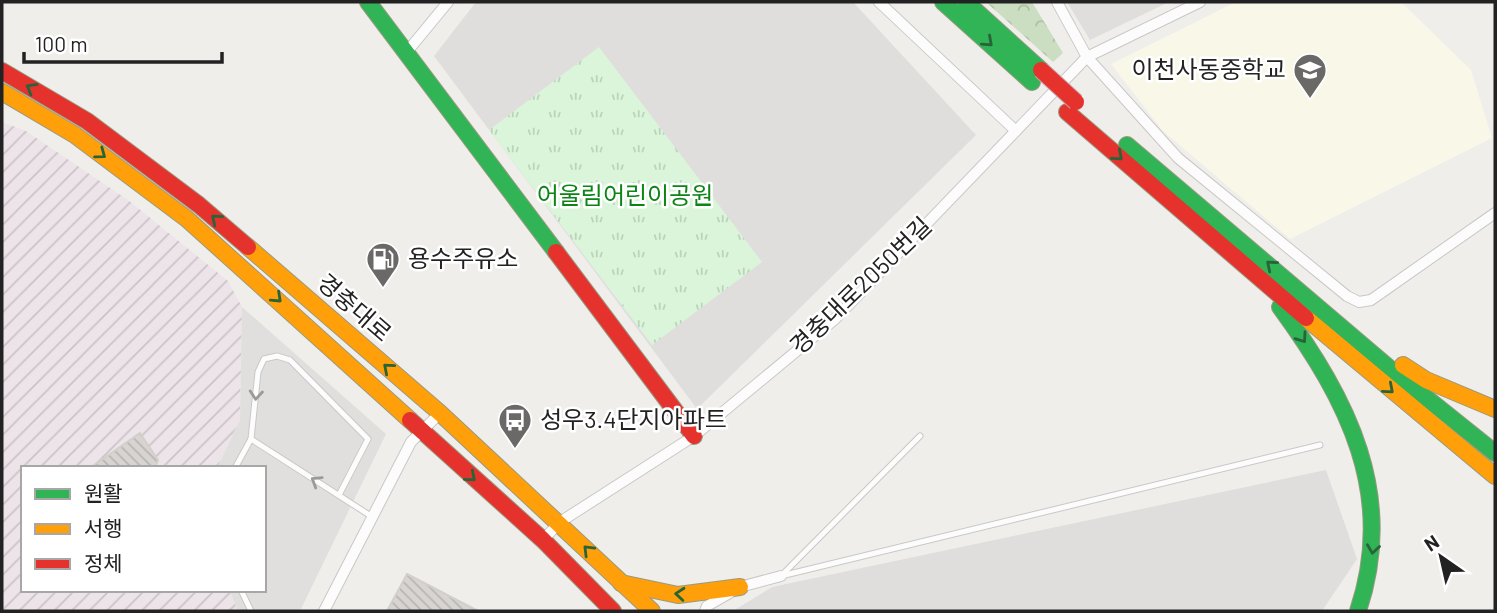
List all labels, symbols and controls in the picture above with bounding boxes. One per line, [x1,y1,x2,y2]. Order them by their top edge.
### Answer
scale bar [24,21,222,65]
text: 100 m [35,31,88,56]
one-way arrow [980,34,993,46]
school or university icon: 이천사동중학교 [1291,51,1329,100]
place label: 이천사동중학교 [1131,54,1286,83]
one-way arrow [26,83,38,96]
one-way arrow [93,146,106,158]
one-way arrow [1110,148,1123,160]
park label: 어울림어린이공원 [537,180,713,209]
street label: 경충대로2050번길 [783,210,937,360]
one-way arrow [212,215,225,227]
fuel station icon: 용수주유소 [364,240,402,289]
place label: 용수주유소 [408,243,518,272]
one-way arrow [1266,261,1278,274]
street label: 경충대로 [312,267,398,347]
one-way arrow [269,290,282,302]
one-way arrow [1294,330,1306,343]
one-way arrow [384,364,397,376]
one-way arrow [1382,381,1394,394]
one-way arrow [249,390,264,401]
bus stop icon: 성우3.4단지아파트 [496,401,534,450]
place label: 성우3.4단지아파트 [540,404,727,433]
legend [21,466,266,592]
one-way arrow [463,469,476,481]
one-way arrow [311,476,324,489]
text: 원활 [84,480,123,505]
text: 서행 [84,515,123,540]
north arrow [1406,522,1476,592]
text: N [1420,529,1443,556]
one-way arrow [1365,544,1380,555]
one-way arrow [583,546,596,559]
text: 정체 [84,550,123,575]
one-way arrow [675,587,686,602]

